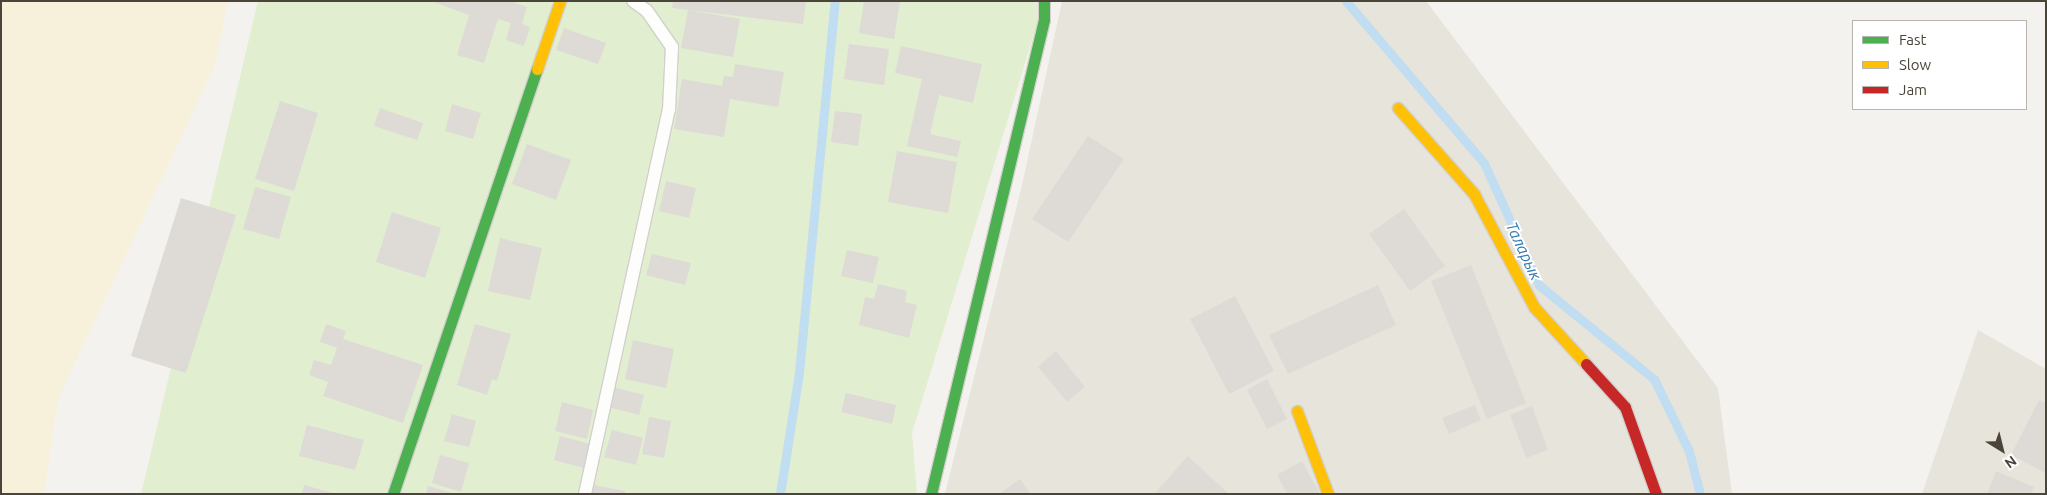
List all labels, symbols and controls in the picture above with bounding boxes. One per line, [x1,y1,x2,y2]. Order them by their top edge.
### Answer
legend [1852,20,2027,110]
text: Fast [1899,31,1926,48]
text: Slow [1899,56,1931,73]
text: Jam [1899,81,1927,98]
water label: Таларык [1502,219,1546,283]
north arrow [1977,425,2027,475]
text: N [2002,453,2020,472]

